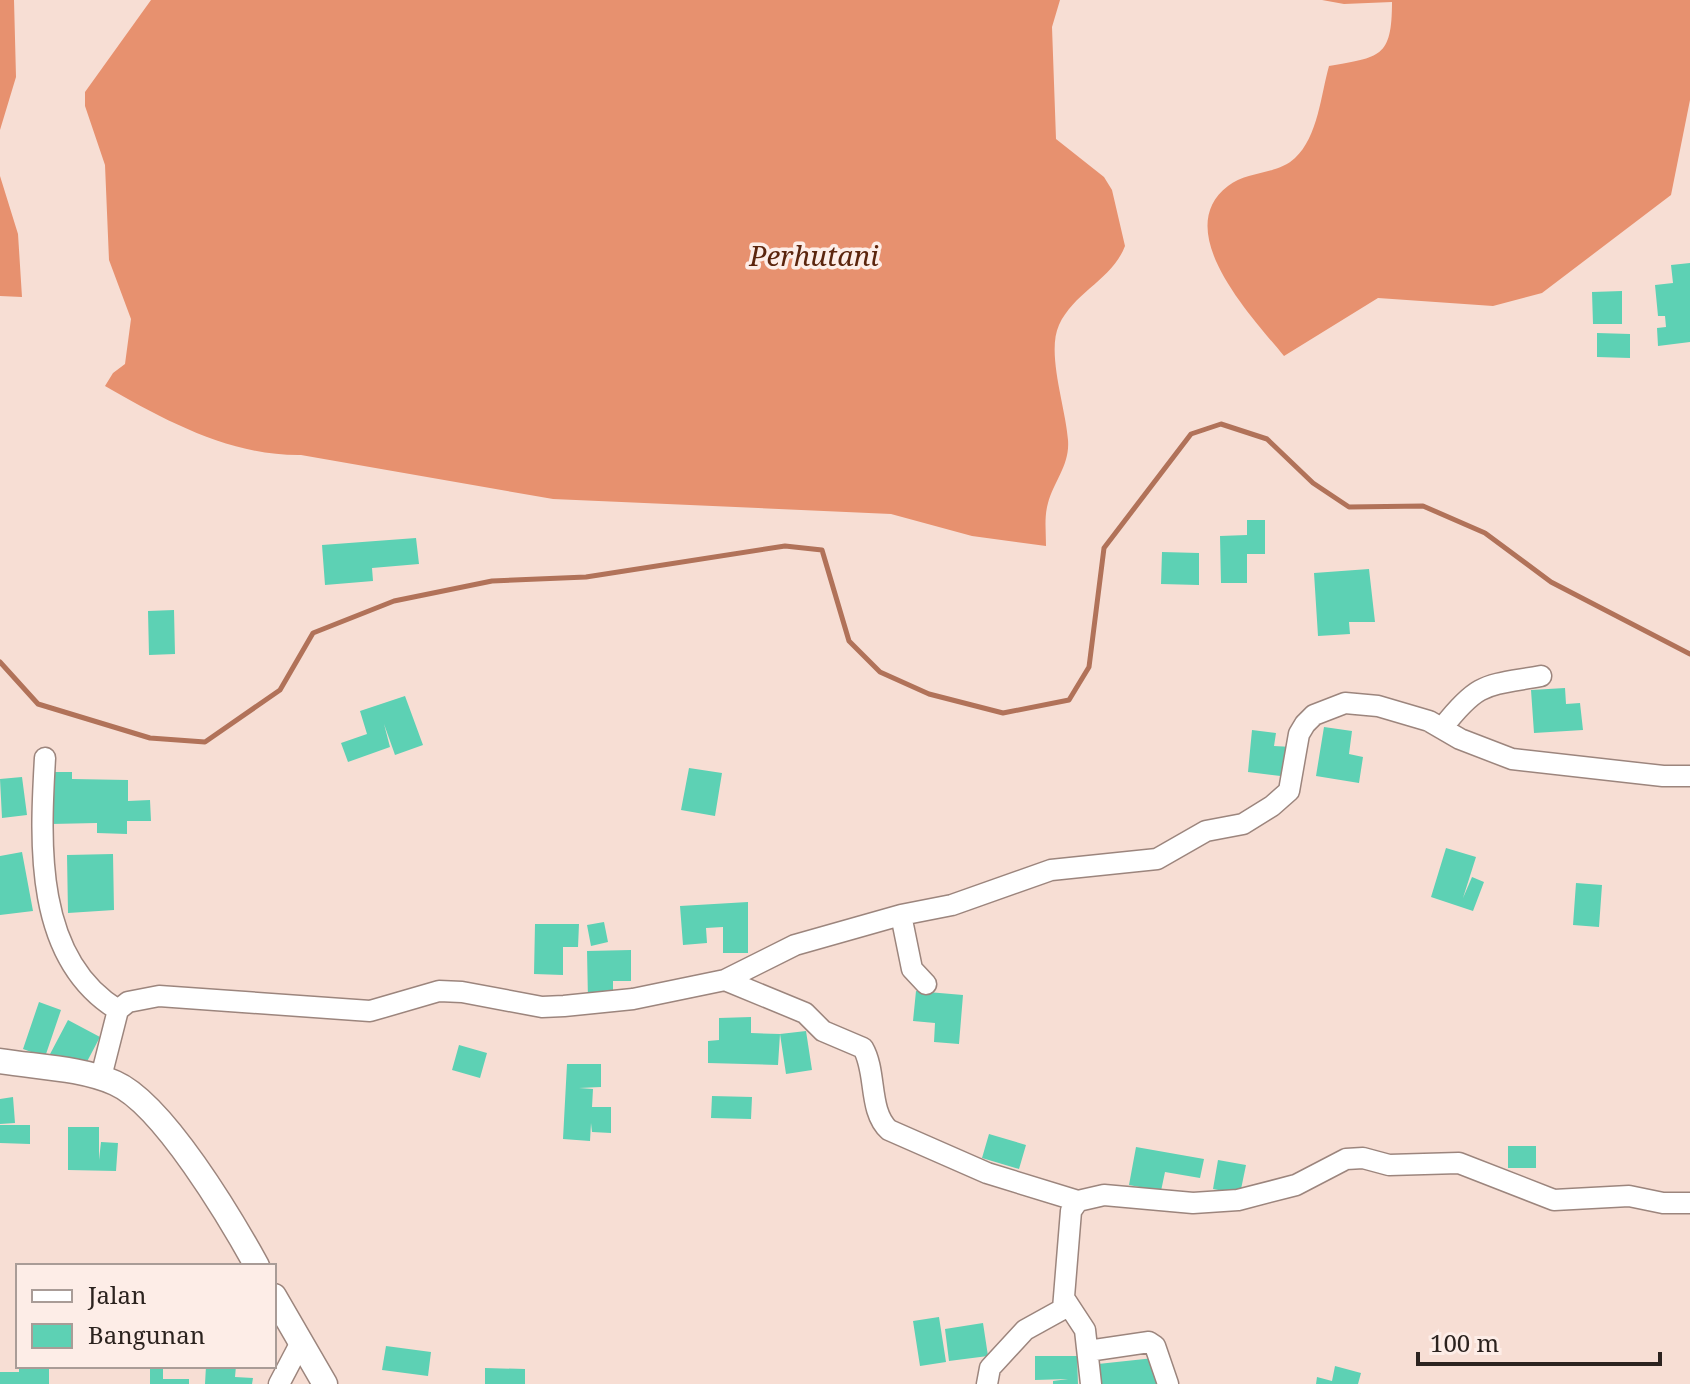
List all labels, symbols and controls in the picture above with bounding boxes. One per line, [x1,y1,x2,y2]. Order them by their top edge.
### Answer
park label: Perhutani [748,236,879,274]
legend [16,1264,276,1368]
text: Jalan [87,1278,147,1311]
scale bar [1418,1316,1660,1366]
text: Bangunan [88,1318,205,1351]
text: 100 m [1430,1326,1499,1359]

